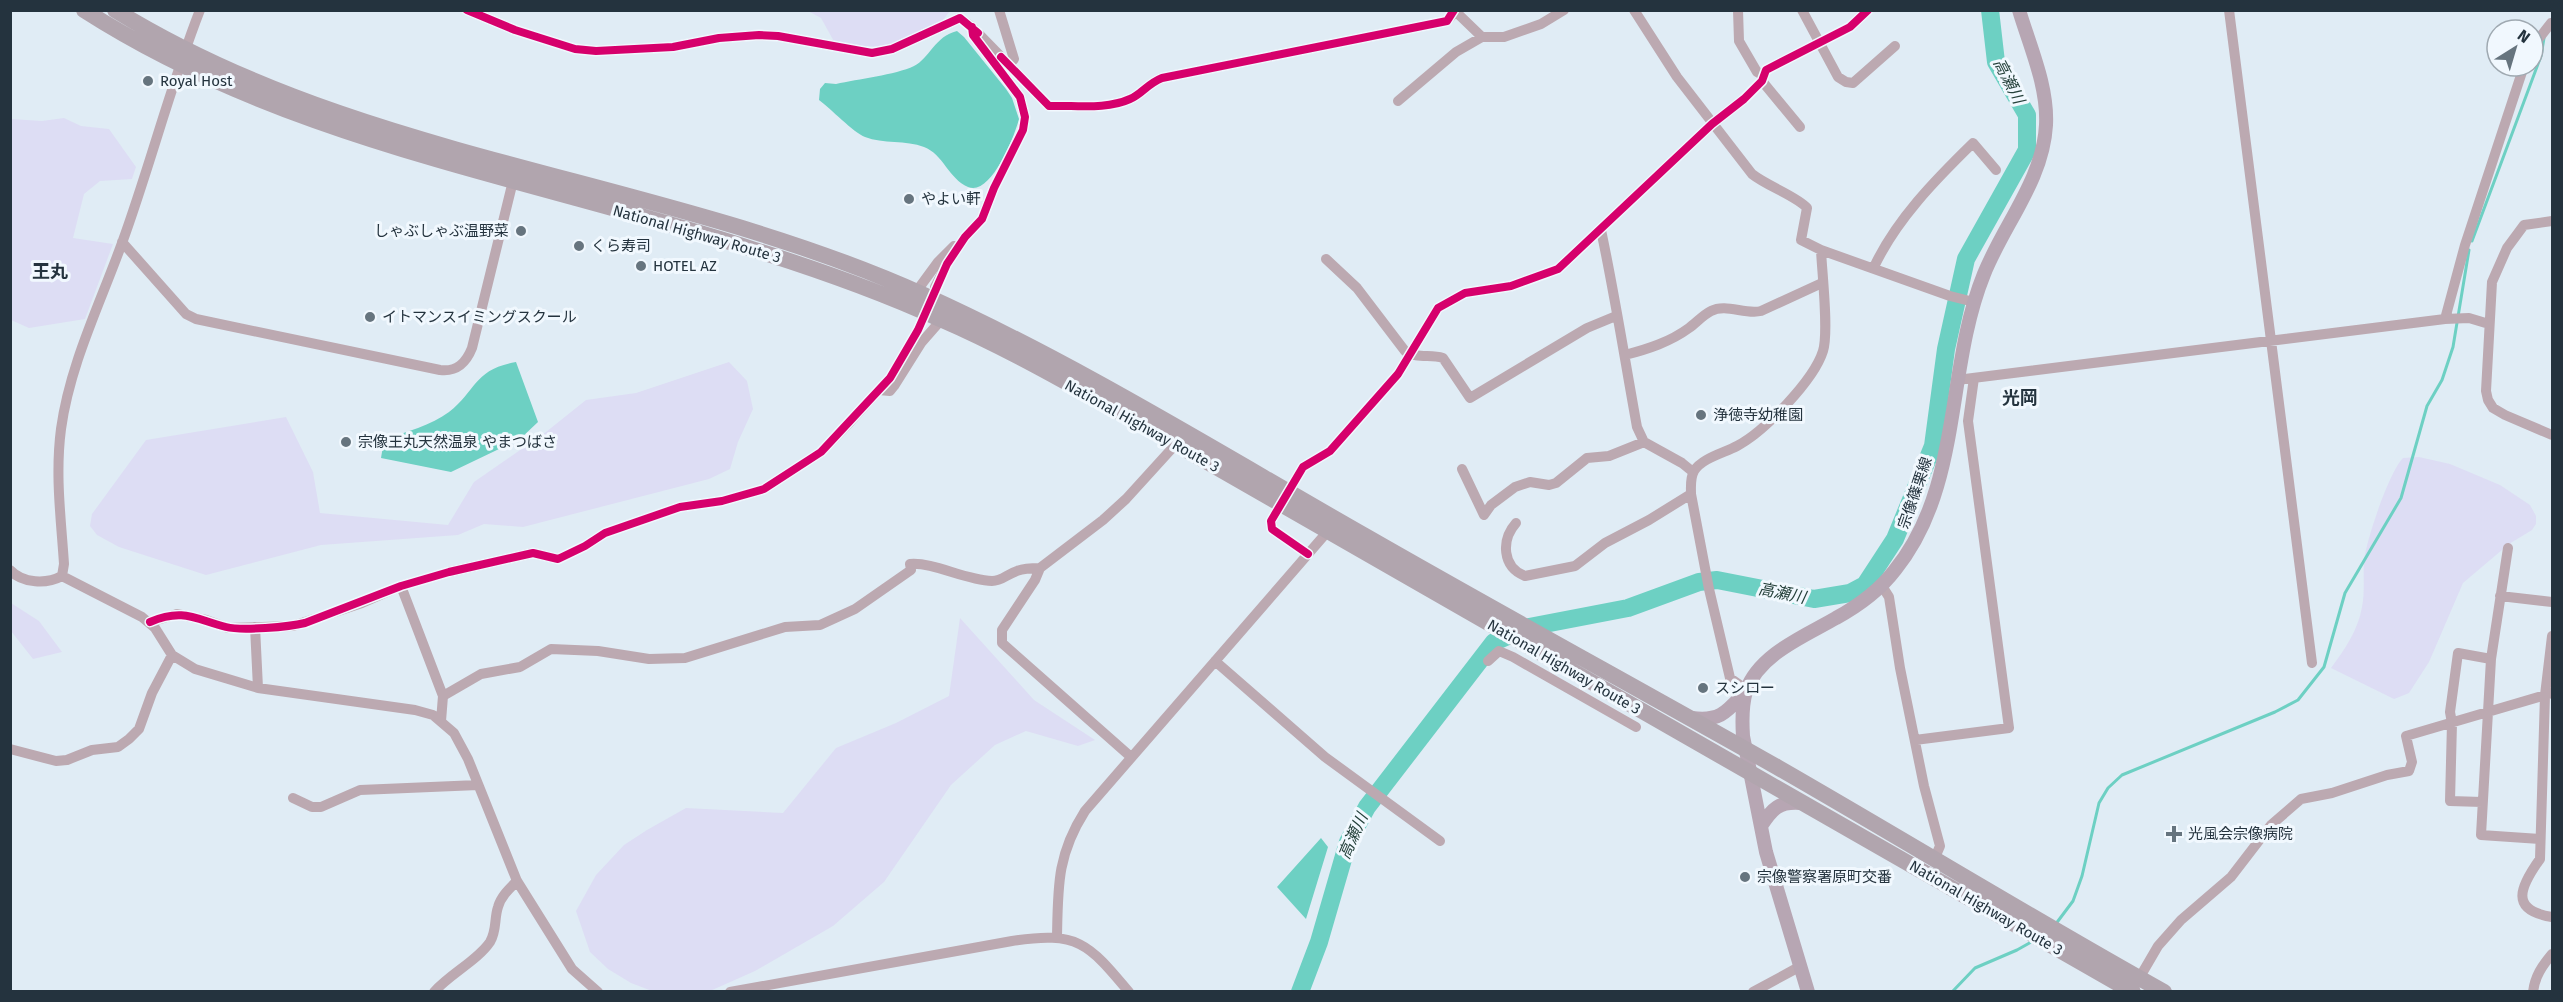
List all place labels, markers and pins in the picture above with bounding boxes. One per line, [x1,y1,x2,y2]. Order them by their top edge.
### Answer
place label: Royal Host [160,72,233,90]
marker: Royal Host [141,74,155,88]
place label: やよい軒 [921,190,981,208]
marker: やよい軒 [902,192,916,206]
place label: しゃぶしゃぶ温野菜 [374,222,509,240]
marker: しゃぶしゃぶ温野菜 [514,224,528,238]
place label: くら寿司 [591,237,651,255]
marker: くら寿司 [572,239,586,253]
place label: HOTEL AZ [653,257,717,275]
marker: HOTEL AZ [634,259,648,273]
place label: イトマンスイミングスクール [382,308,577,326]
marker: イトマンスイミングスクール [363,310,377,324]
place label: 浄徳寺幼稚園 [1713,406,1803,424]
marker: 浄徳寺幼稚園 [1694,408,1708,422]
place label: 宗像王丸天然温泉 やまつばさ [358,433,557,451]
marker: 宗像王丸天然温泉 やまつばさ [339,435,353,449]
place label: スシロー [1715,679,1775,697]
marker: スシロー [1696,681,1710,695]
marker: 光風会宗像病院 [2165,825,2183,843]
place label: 光風会宗像病院 [2188,825,2293,843]
place label: 宗像警察署原町交番 [1757,868,1892,886]
marker: 宗像警察署原町交番 [1738,870,1752,884]

